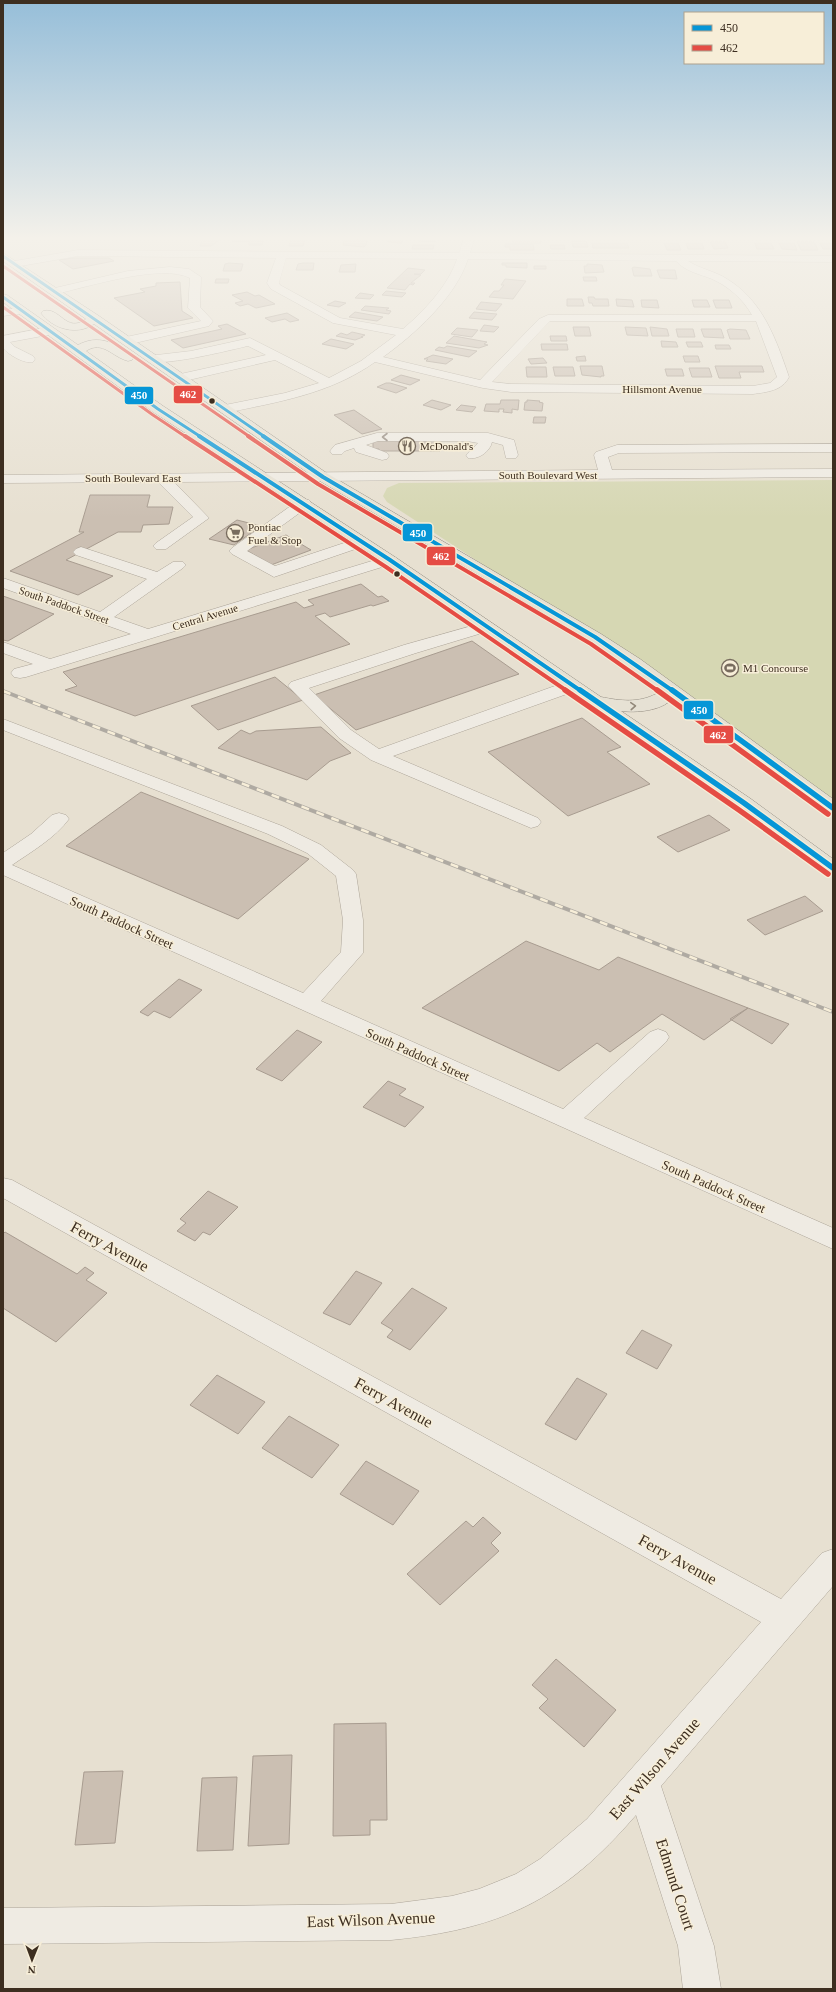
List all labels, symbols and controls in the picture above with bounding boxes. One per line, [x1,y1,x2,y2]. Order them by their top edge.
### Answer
legend [684,12,824,64]
text: 450 [720,21,738,35]
text: 462 [720,41,738,55]
street label: Hillsmont Avenue [622,383,702,395]
line badge: 462 [173,385,203,404]
line badge: 450 [124,386,154,405]
text: 462 [180,388,197,400]
text: 450 [131,389,148,401]
unlabelled marker [207,396,217,406]
one-way arrow [382,433,388,441]
restaurant icon: McDonald's [397,436,417,456]
place label: McDonald's [420,440,473,452]
street label: South Boulevard West [499,469,597,481]
street label: South Boulevard East [85,472,181,484]
place label: Pontiac Fuel & Stop [248,521,302,546]
supermarket icon: Pontiac Fuel & Stop [225,523,245,543]
line badge: 450 [402,523,433,542]
text: 450 [410,527,427,539]
line badge: 462 [426,546,456,566]
text: 462 [433,550,450,562]
unlabelled marker [392,569,402,579]
street label: South Paddock Street [17,584,111,626]
street label: Central Avenue [171,601,239,633]
sports icon: M1 Concourse [720,658,740,678]
place label: M1 Concourse [743,662,808,674]
line badge: 450 [683,700,714,720]
one-way arrow [630,702,636,711]
text: 450 [691,704,708,716]
line badge: 462 [703,725,734,744]
text: 462 [710,729,727,741]
street label: South Paddock Street [68,893,176,952]
street label: South Paddock Street [364,1025,472,1084]
street label: South Paddock Street [660,1157,768,1216]
street label: Ferry Avenue [67,1218,152,1276]
street label: Ferry Avenue [351,1374,436,1432]
street label: Ferry Avenue [635,1531,720,1589]
street label: East Wilson Avenue [606,1714,703,1822]
street label: Edmund Court [653,1837,698,1932]
street label: East Wilson Avenue [306,1909,436,1930]
north arrow [12,1940,52,1980]
text: N [28,1964,36,1976]

